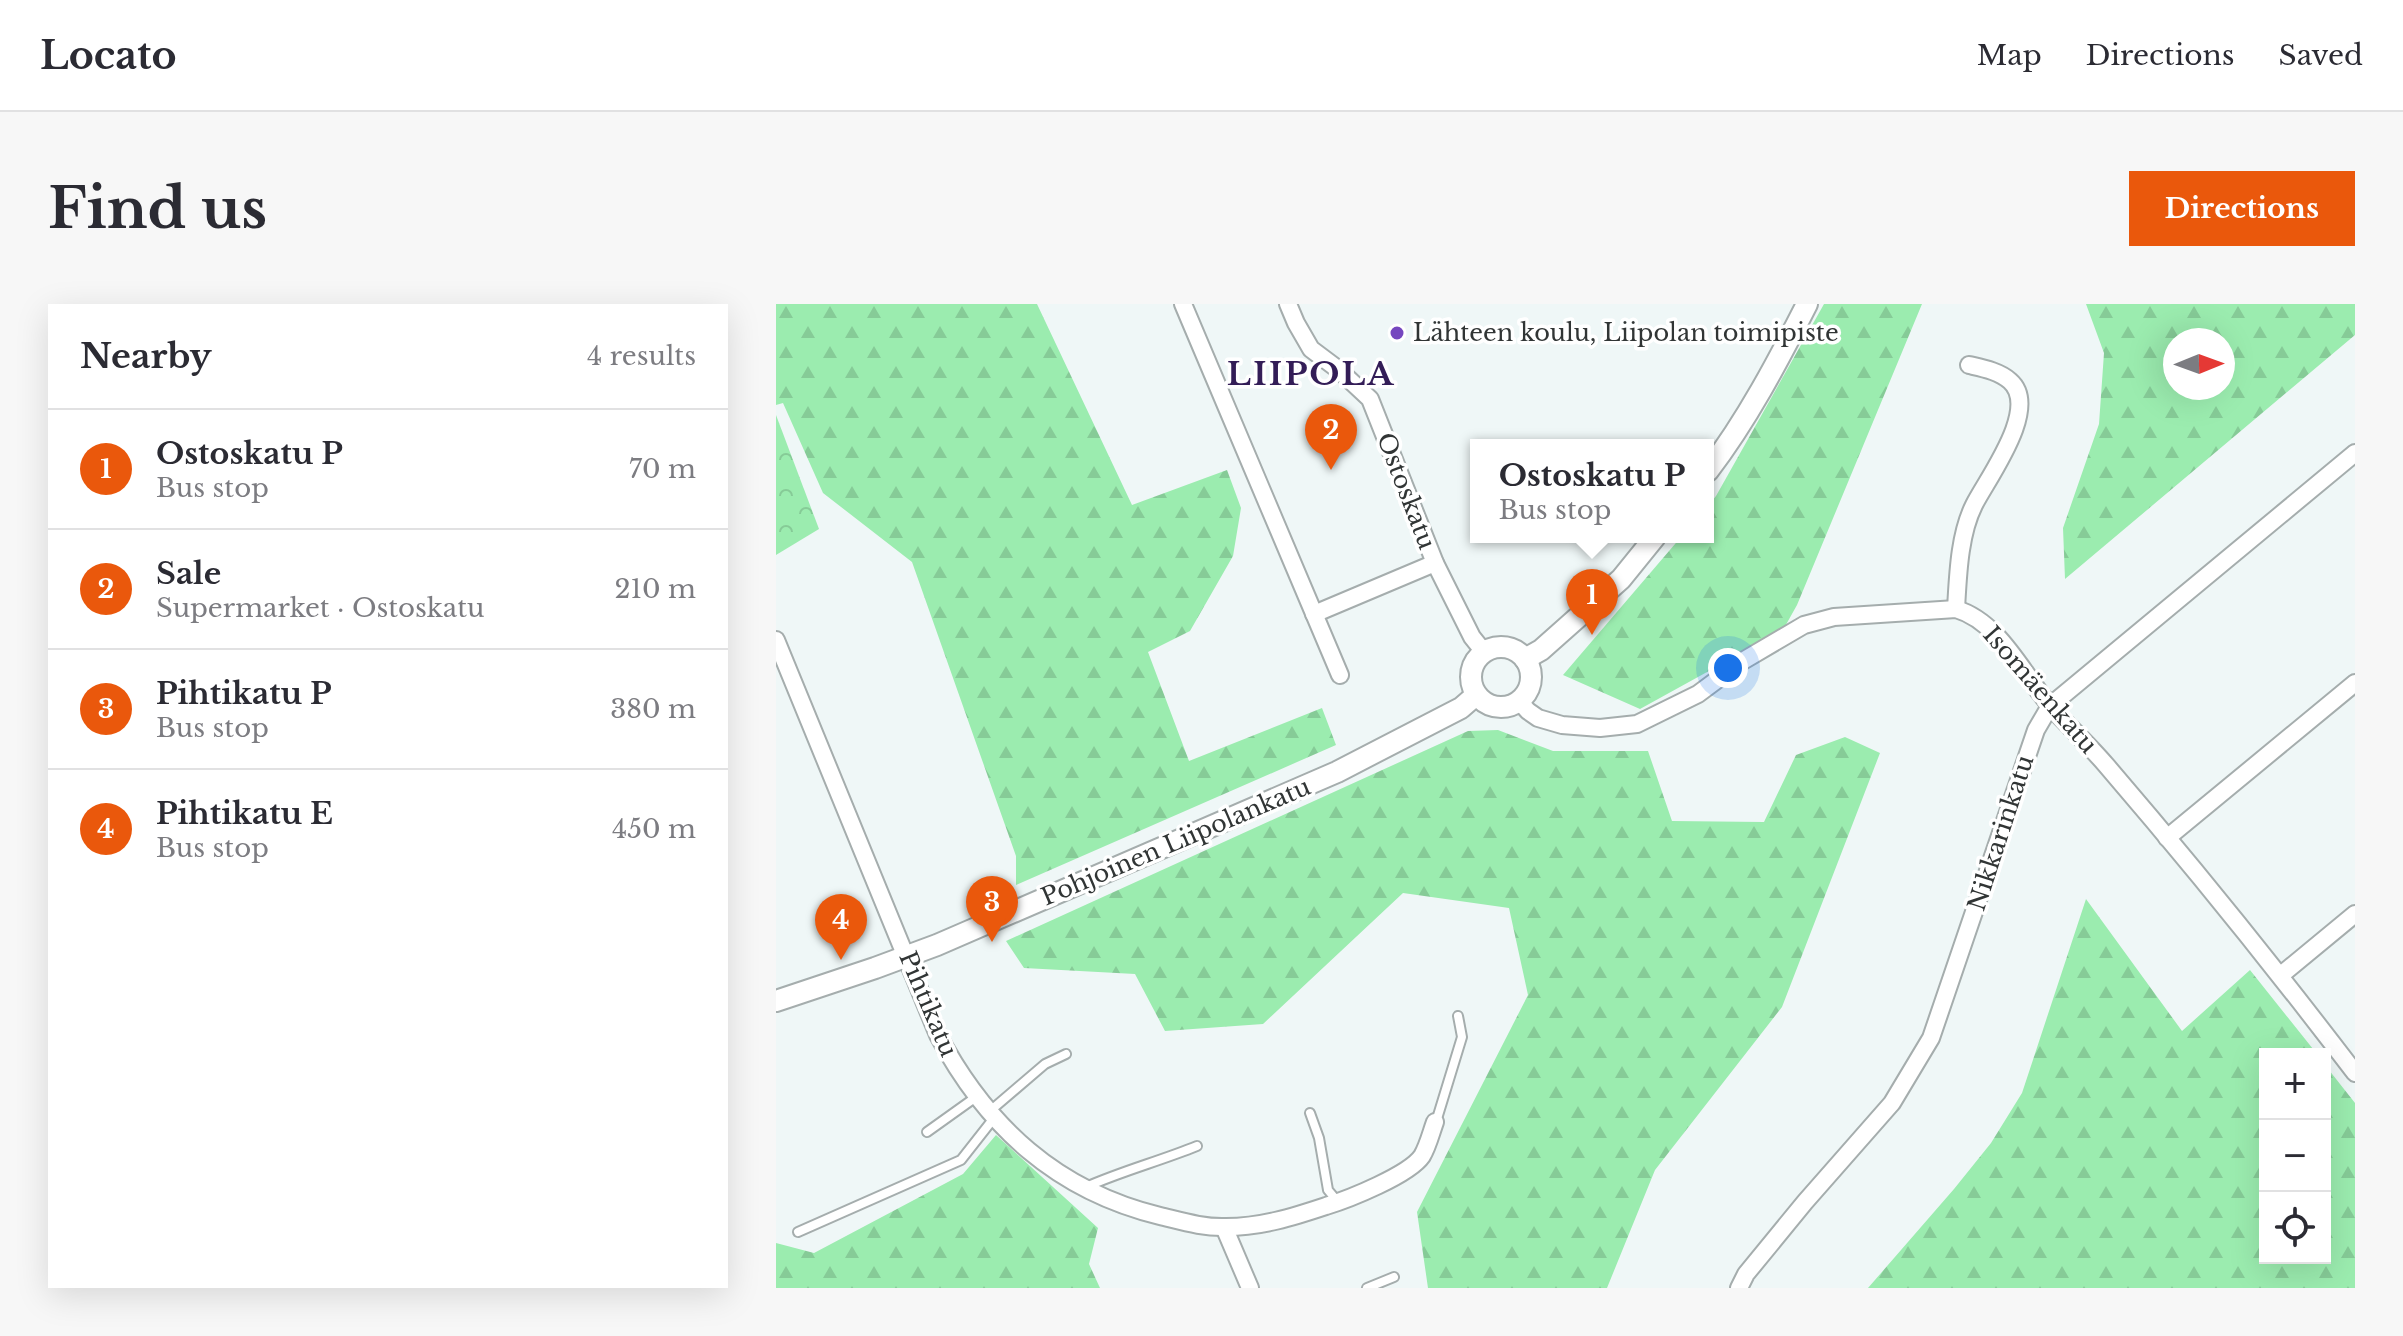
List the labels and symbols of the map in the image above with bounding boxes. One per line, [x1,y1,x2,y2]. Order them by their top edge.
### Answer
place label: Lähteen koulu, Liipolan toimipiste [1413,318,1839,347]
marker: Lähteen koulu, Liipolan toimipiste [1388,324,1406,342]
north arrow [2163,328,2235,400]
district label: LIIPOLA [1227,354,1395,394]
pin: 2 [1305,404,1357,470]
street label: Ostoskatu [1371,429,1442,553]
pin: 1 [1566,569,1618,635]
street label: Isomäenkatu [1977,620,2103,759]
your location [1708,648,1748,688]
street label: Nikkarinkatu [1962,751,2039,914]
street label: Pohjoinen Liipolankatu [1037,772,1315,911]
pin: 3 [966,876,1018,942]
pin: 4 [815,894,867,960]
street label: Pihtikatu [893,947,964,1061]

